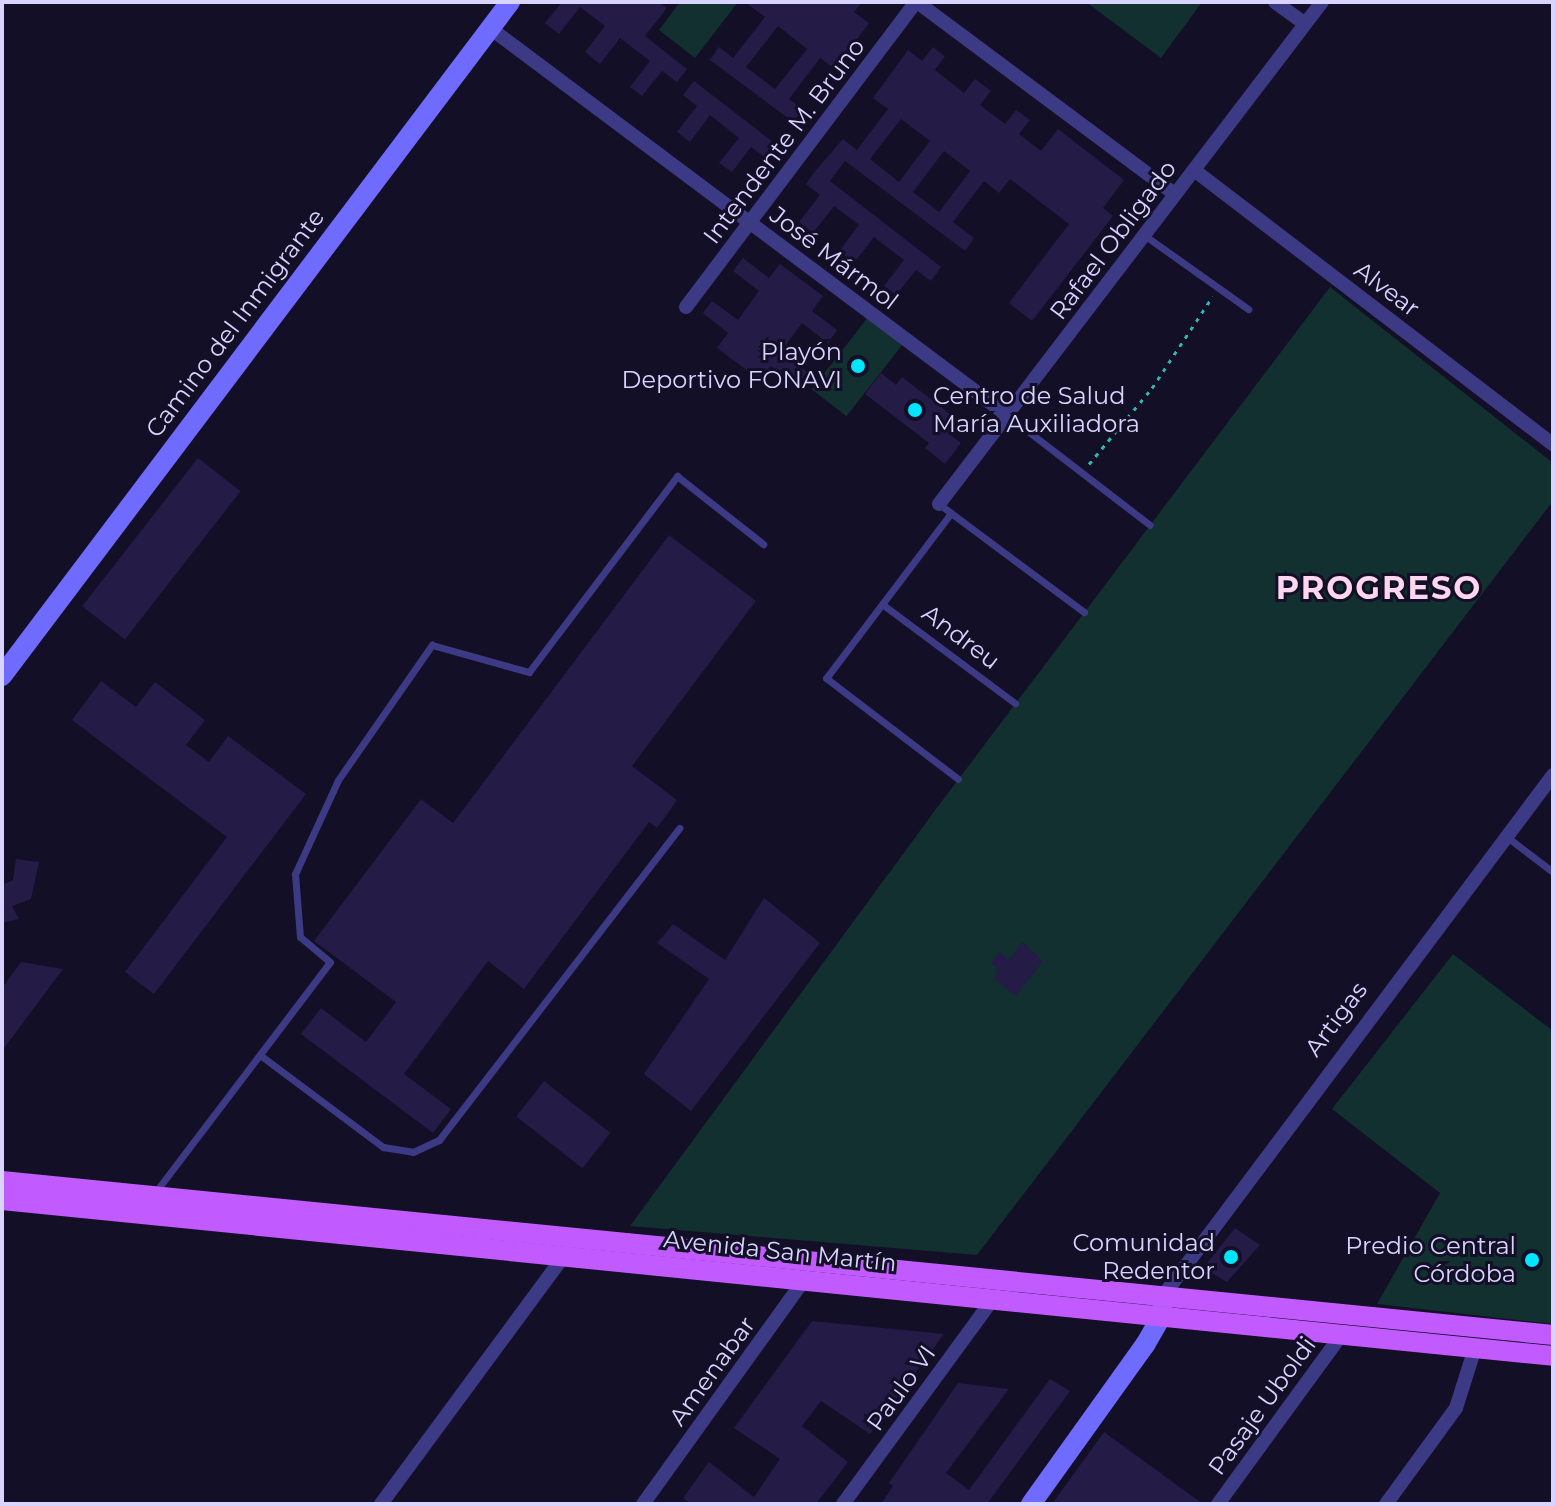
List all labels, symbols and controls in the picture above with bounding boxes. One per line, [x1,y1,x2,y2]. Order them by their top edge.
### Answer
street label: Intendente M. Bruno [697,33,871,249]
street label: Rafael Obligado [1044,155,1182,325]
street label: José Mármol [764,200,904,316]
street label: Camino del Inmigrante [140,203,330,443]
street label: Alvear [1349,255,1425,323]
place label: Playón Deportivo FONAVI [622,338,842,394]
marker: Playón Deportivo FONAVI [849,357,867,375]
place label: Centro de Salud María Auxiliadora [933,382,1140,438]
marker: Centro de Salud María Auxiliadora [904,399,926,421]
district label: PROGRESO [1276,569,1482,607]
street label: Andreu [917,599,1005,675]
street label: Artigas [1299,976,1373,1062]
street label: Avenida San Martín [662,1224,898,1278]
place label: Comunidad Redentor [1073,1229,1215,1285]
place label: Predio Central Córdoba [1345,1232,1516,1288]
marker: Comunidad Redentor [1222,1248,1240,1266]
marker: Predio Central Córdoba [1523,1251,1541,1269]
street label: Amenabar [663,1311,761,1431]
street label: Pasaje Uboldi [1202,1331,1322,1481]
street label: Paulo VI [860,1340,942,1436]

